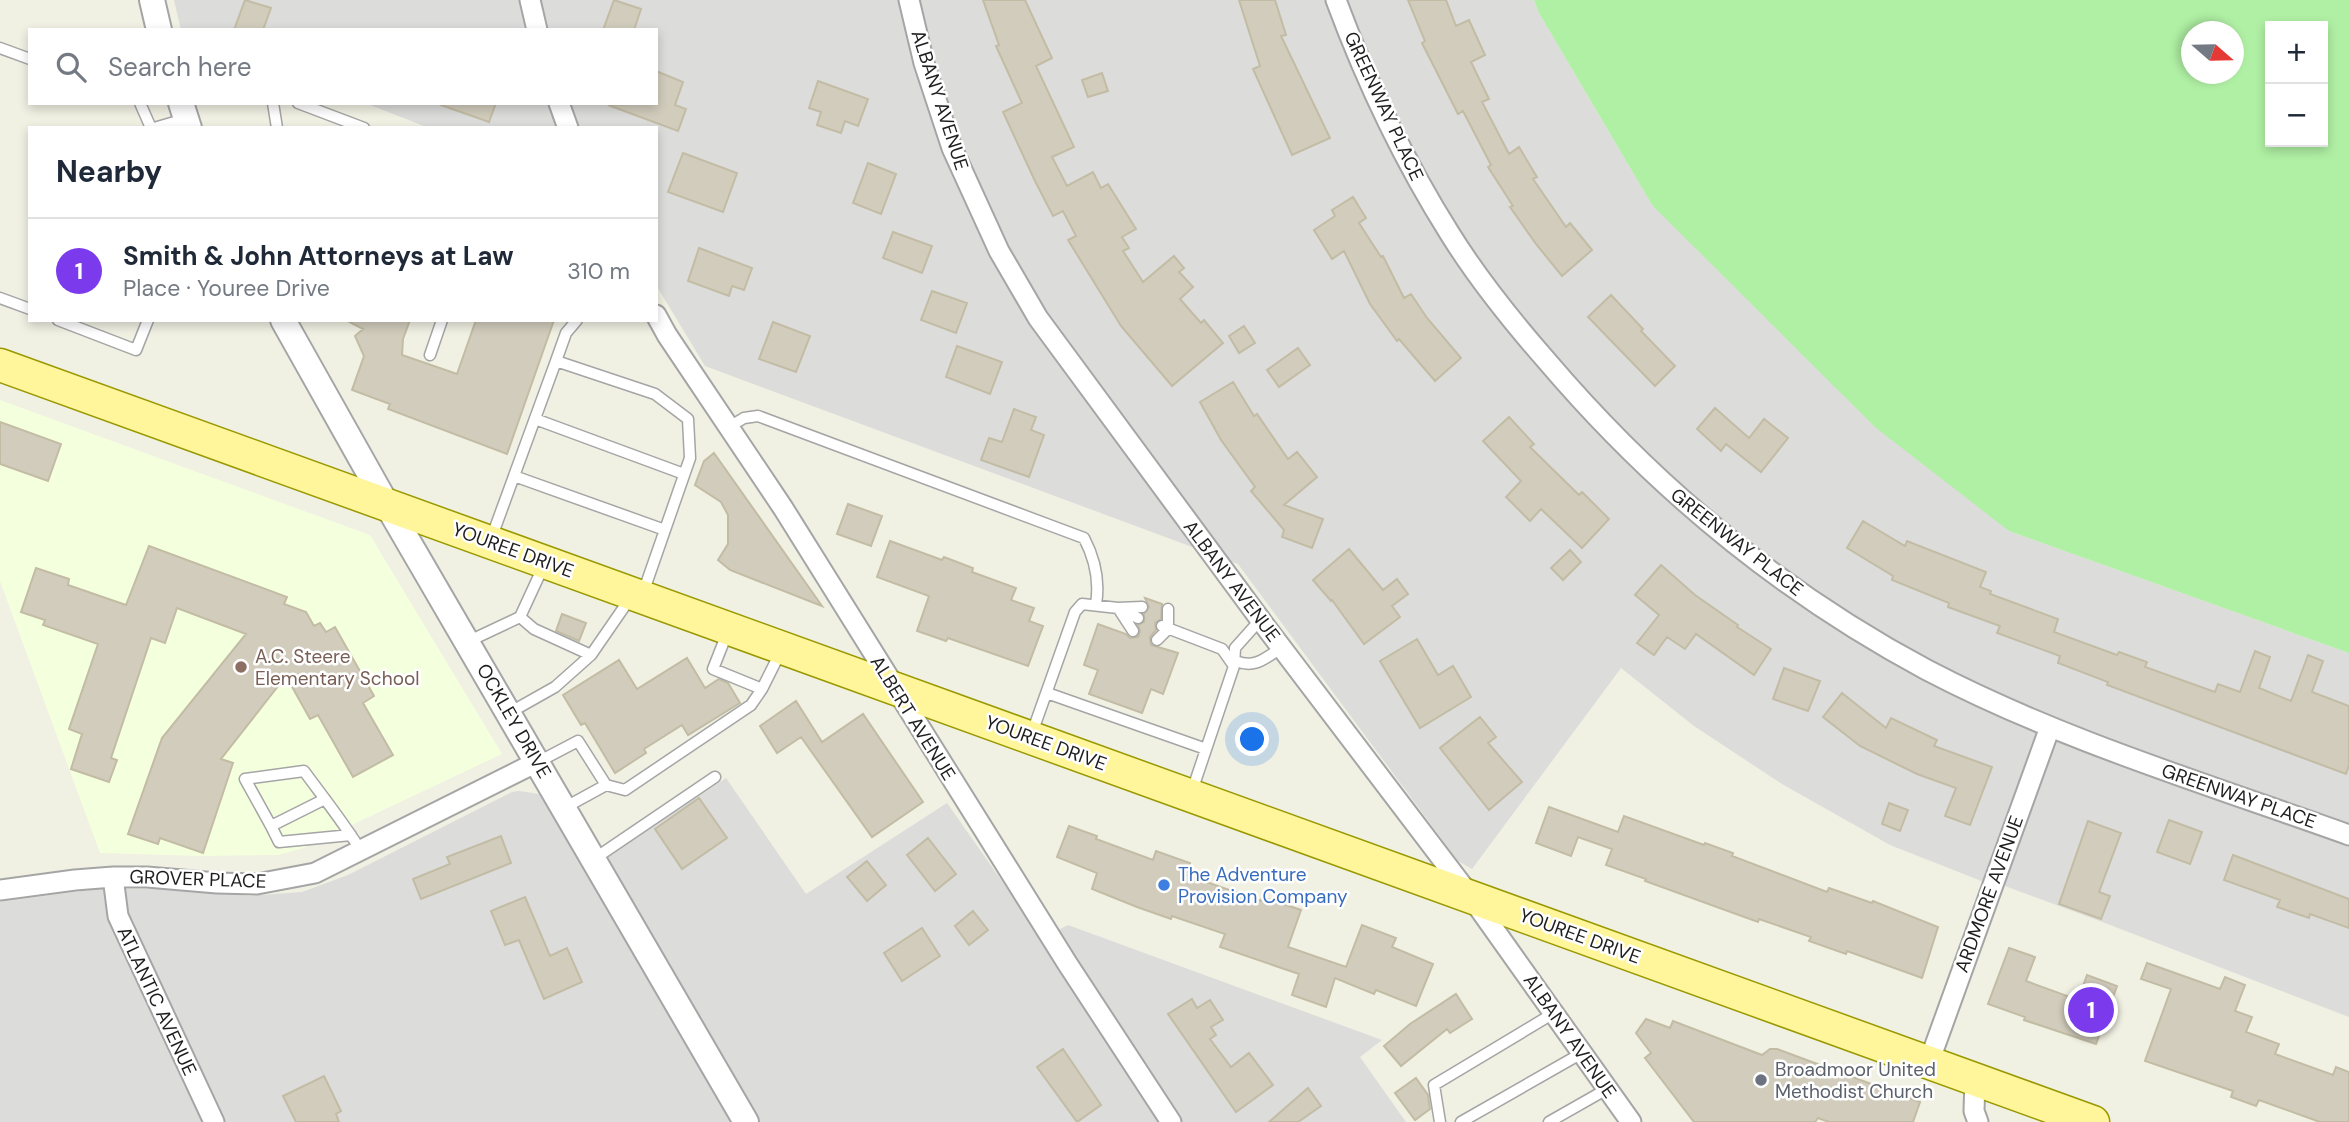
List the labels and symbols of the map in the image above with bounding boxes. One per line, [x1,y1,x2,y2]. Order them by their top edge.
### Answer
north arrow [2181,21,2244,84]
street label: ALBANY AVENUE [906,27,974,173]
street label: GREENWAY PLACE [1338,27,1430,185]
street label: GREENWAY PLACE [1666,482,1808,602]
street label: ALBANY AVENUE [1178,515,1286,647]
street label: YOUREE DRIVE [449,516,577,584]
place label: A.C. Steere Elementary School [255,644,419,691]
street label: ALBERT AVENUE [865,651,961,785]
marker: A.C. Steere Elementary School [233,659,249,675]
street label: OCKLEY DRIVE [471,659,557,783]
street label: YOUREE DRIVE [982,709,1110,777]
your location [1235,722,1269,756]
street label: GREENWAY PLACE [2158,758,2320,834]
street label: ARDMORE AVENUE [1949,812,2029,976]
place label: The Adventure Provision Company [1178,862,1348,909]
street label: GROVER PLACE [129,864,267,894]
marker: The Adventure Provision Company [1156,877,1172,893]
street label: YOUREE DRIVE [1516,902,1644,970]
street label: ATLANTIC AVENUE [111,922,203,1080]
street label: ALBANY AVENUE [1518,969,1622,1103]
pin: 1 [2068,984,2114,1036]
place label: Broadmoor United Methodist Church [1775,1057,1936,1104]
marker: Broadmoor United Methodist Church [1753,1072,1769,1088]

